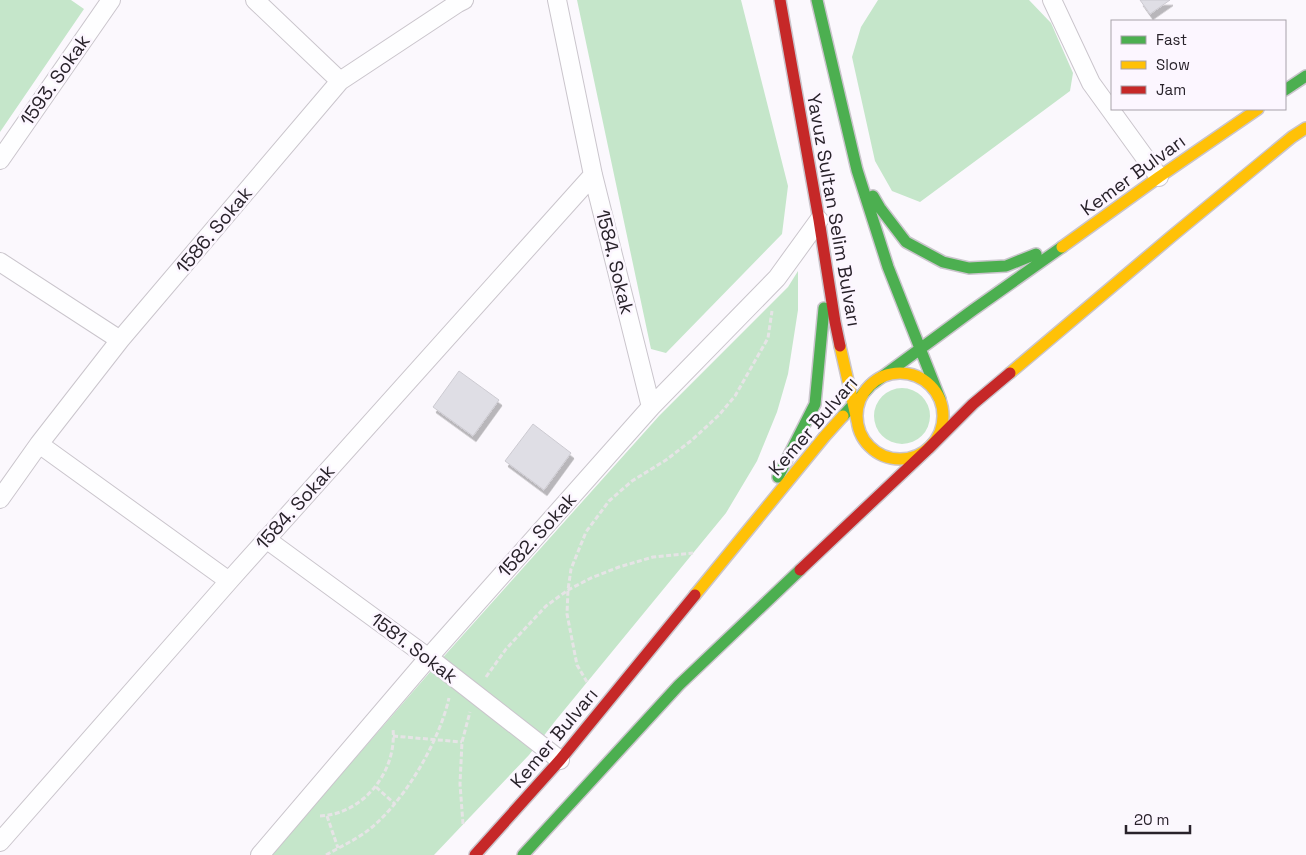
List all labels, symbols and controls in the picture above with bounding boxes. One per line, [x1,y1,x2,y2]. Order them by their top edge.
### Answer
legend [1111,20,1286,110]
street label: 1593. Sokak [14,29,96,131]
text: Fast [1156,30,1187,49]
text: Slow [1156,55,1190,74]
text: Jam [1156,80,1186,99]
street label: Yavuz Sultan Selim Bulvarı [801,92,867,328]
street label: Kemer Bulvarı [1076,129,1190,221]
street label: 1586. Sokak [170,181,258,279]
street label: 1584. Sokak [590,207,640,317]
street label: Kemer Bulvarı [763,371,863,481]
street label: 1584. Sokak [250,459,340,555]
street label: 1582. Sokak [492,487,582,583]
street label: 1581. Sokak [365,607,463,689]
street label: Kemer Bulvarı [505,683,603,793]
scale bar [1126,802,1190,834]
text: 20 m [1134,810,1169,829]

